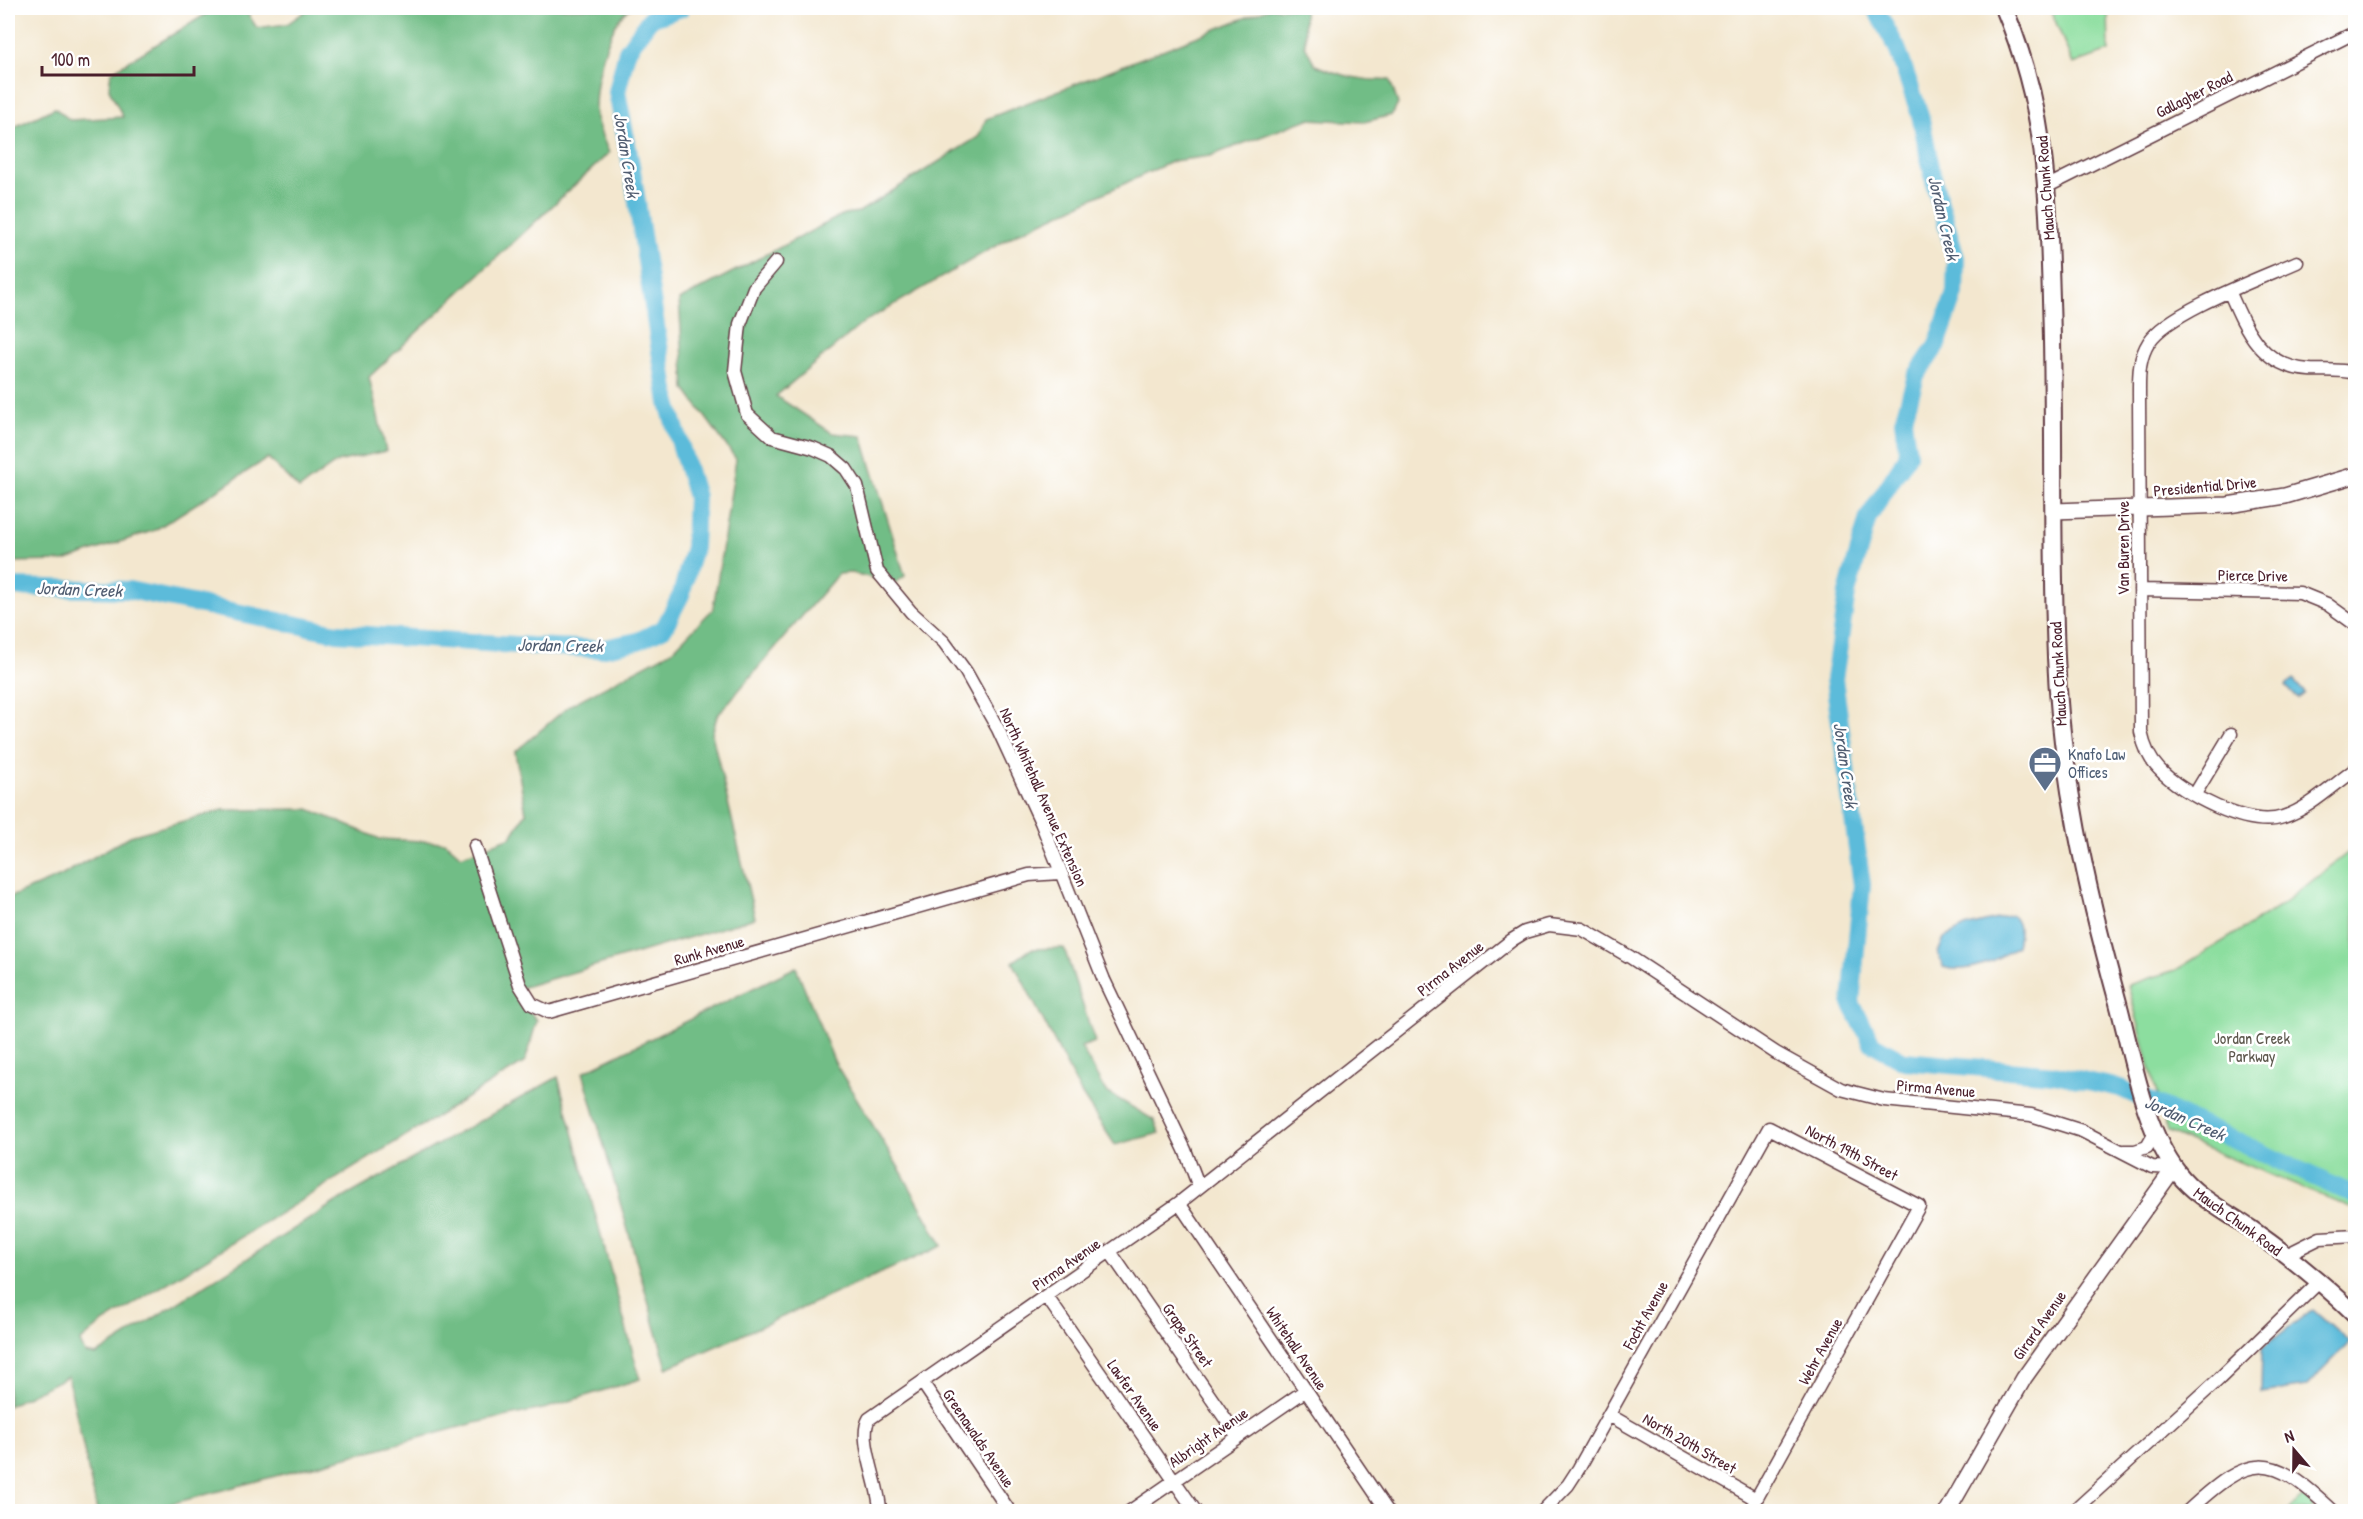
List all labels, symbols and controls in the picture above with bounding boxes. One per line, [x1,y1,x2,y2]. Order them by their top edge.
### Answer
scale bar [42,39,194,77]
text: 100 m [51,47,90,72]
street label: Gallagher Road [2152,65,2236,123]
water label: Jordan Creek [608,111,646,201]
street label: Mauch Chunk Road [2030,135,2060,241]
water label: Jordan Creek [1922,173,1966,264]
street label: Presidential Drive [2153,470,2258,501]
street label: Van Buren Drive [2112,500,2134,595]
street label: Pierce Drive [2218,563,2289,587]
water label: Jordan Creek [36,575,124,603]
street label: Mauch Chunk Road [2044,621,2072,727]
water label: Jordan Creek [517,632,605,658]
street label: North Whitehall Avenue Extension [995,704,1093,890]
water label: Jordan Creek [1828,721,1865,811]
place label: Knafo Law Offices [2068,743,2125,783]
office icon: Knafo Law Offices [2027,745,2063,792]
street label: Runk Avenue [671,929,747,970]
street label: Pirma Avenue [1412,935,1488,1001]
park label: Jordan Creek Parkway [2214,1027,2290,1067]
street label: Pirma Avenue [1896,1074,1977,1102]
water label: Jordan Creek [2141,1089,2231,1147]
street label: North 19th Street [1802,1118,1903,1186]
street label: Mauch Chunk Road [2189,1181,2287,1261]
street label: Pirma Avenue [1027,1232,1105,1296]
street label: Focht Avenue [1617,1276,1673,1354]
street label: Girard Avenue [2007,1285,2071,1364]
street label: Grape Street [1158,1298,1219,1372]
street label: Whitehall Avenue [1261,1302,1333,1395]
street label: Wehr Avenue [1793,1313,1848,1388]
street label: Lawfer Avenue [1102,1355,1168,1435]
street label: Greenawalds Avenue [938,1384,1021,1492]
street label: Albright Avenue [1164,1401,1253,1472]
street label: North 20th Street [1639,1407,1741,1479]
north arrow [2264,1420,2324,1480]
text: N [2281,1424,2297,1448]

